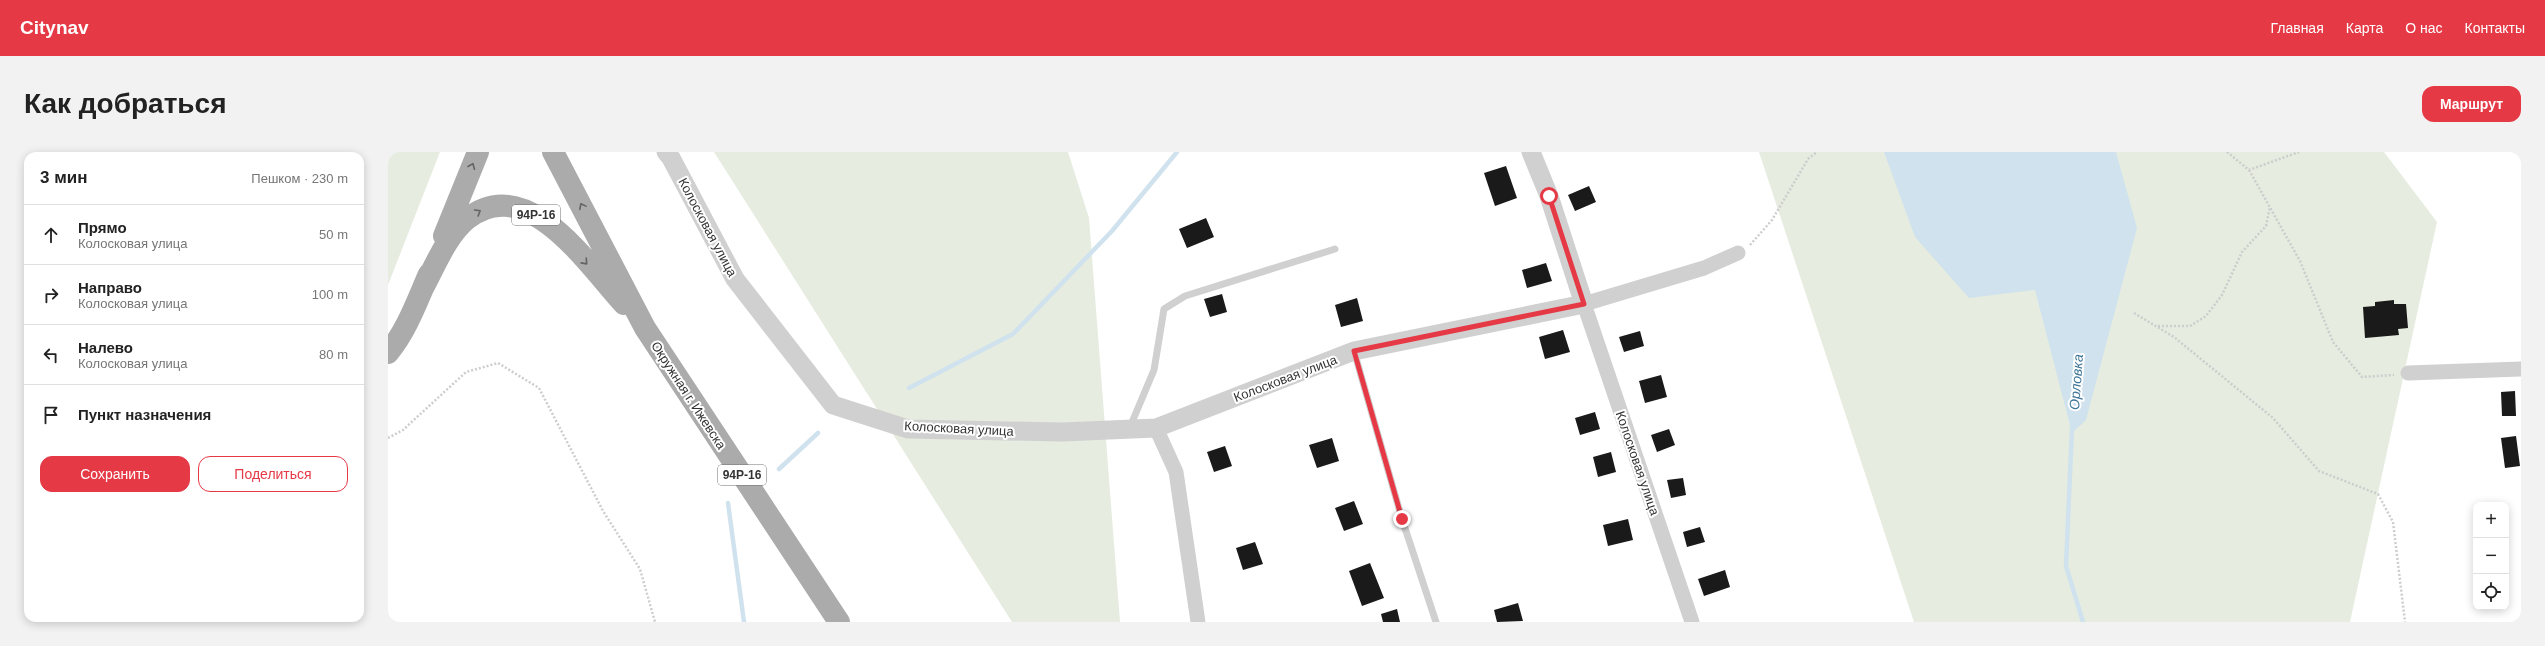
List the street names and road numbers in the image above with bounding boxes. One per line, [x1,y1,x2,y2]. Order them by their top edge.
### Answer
street label: Колосковая улица [675,175,740,280]
road number: 94Р-16 [512,205,560,225]
street label: Окружная г. Ижевска [648,339,729,453]
street label: Колосковая улица [1231,352,1340,405]
street label: Колосковая улица [1613,409,1663,518]
street label: Колосковая улица [904,418,1015,439]
road number: 94Р-16 [718,465,766,485]

